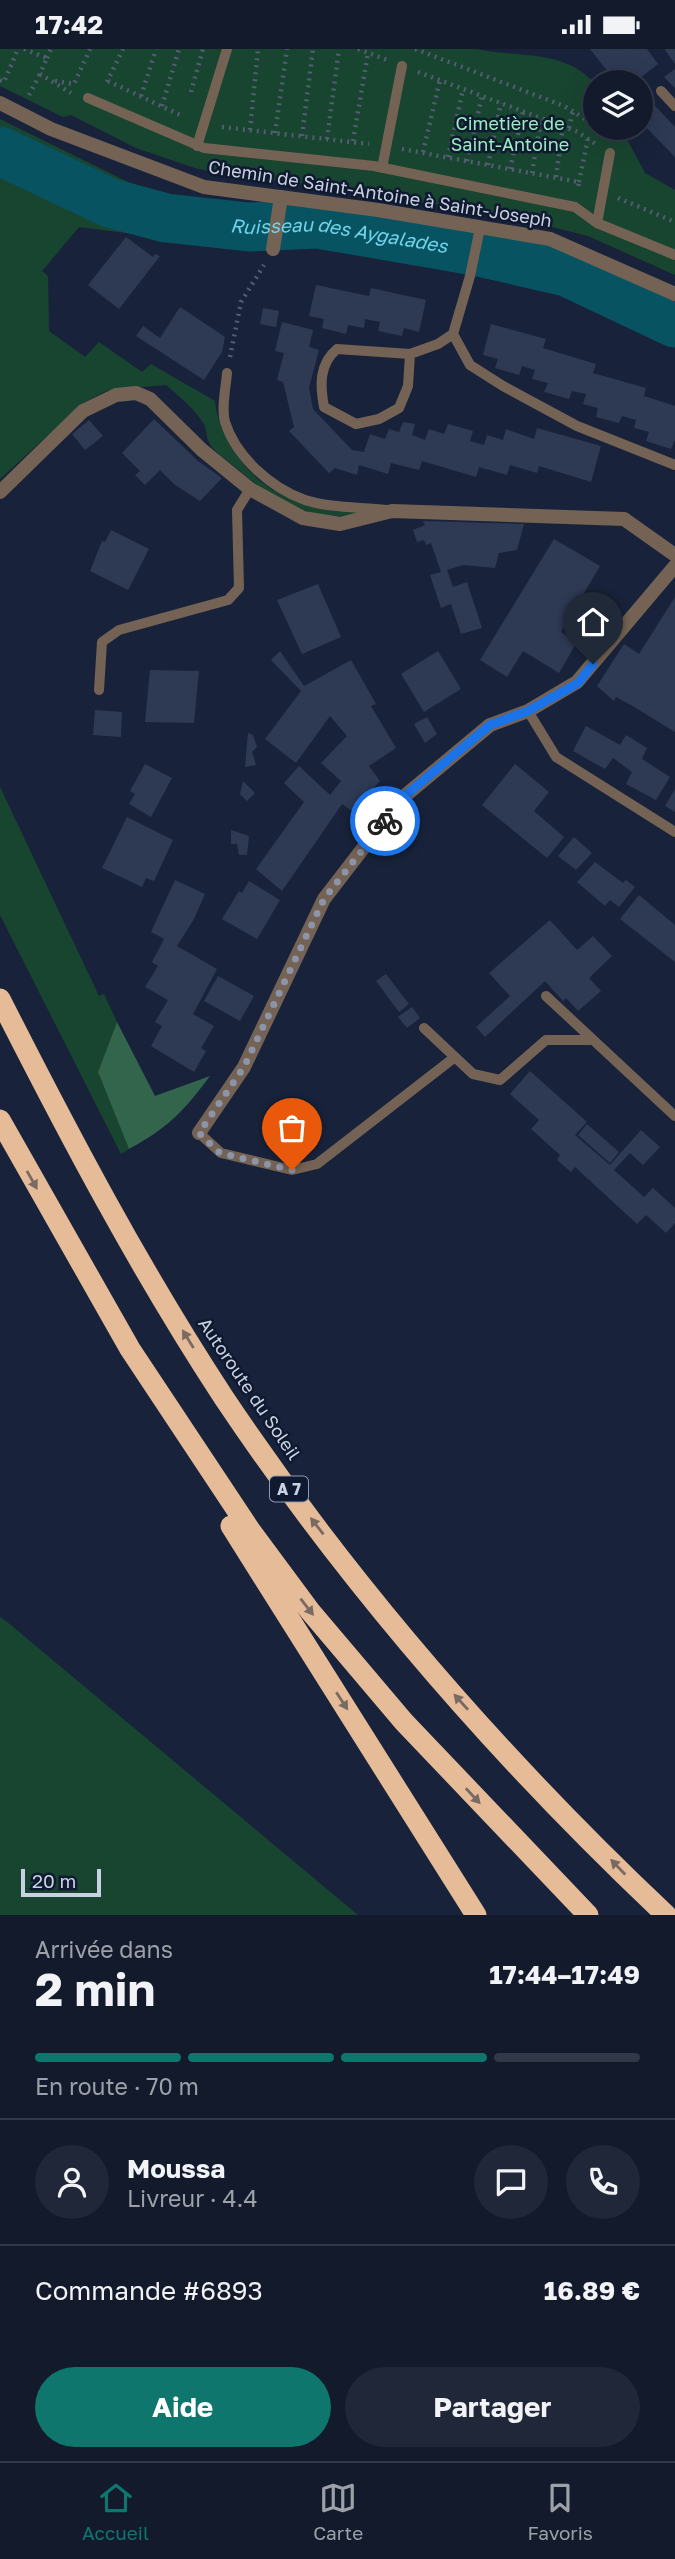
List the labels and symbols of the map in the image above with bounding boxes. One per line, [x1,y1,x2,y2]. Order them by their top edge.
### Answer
park label: Cimetière de Saint-Antoine [451,112,569,155]
street label: Chemin de Saint-Antoine à Saint-Joseph [207,155,554,231]
water label: Ruisseau des Aygalades [229,212,450,257]
pin [563,592,623,664]
courier [350,786,420,856]
pin [262,1098,322,1170]
one-way arrow [26,1170,38,1190]
street label: Autoroute du Soleil [194,1313,306,1464]
one-way arrow [181,1329,194,1349]
road number: A 7 [270,1477,308,1501]
one-way arrow [311,1517,325,1535]
one-way arrow [300,1597,315,1615]
one-way arrow [335,1691,348,1711]
one-way arrow [453,1693,469,1711]
one-way arrow [465,1787,481,1805]
one-way arrow [610,1858,627,1875]
scale bar [21,1866,102,1898]

